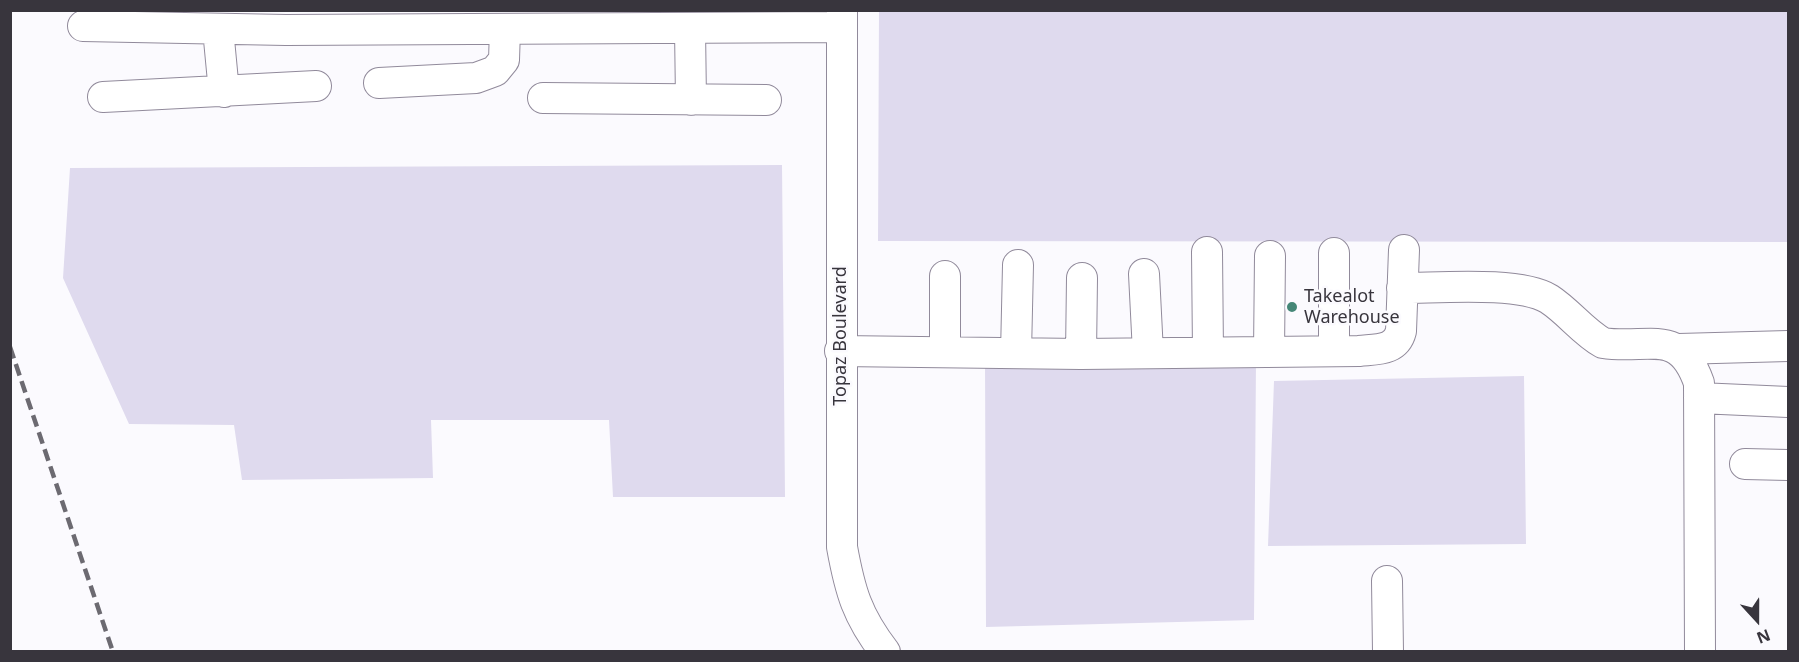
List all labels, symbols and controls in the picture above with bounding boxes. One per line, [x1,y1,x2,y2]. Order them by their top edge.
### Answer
street label: Topaz Boulevard [830,266,852,406]
place label: Takealot Warehouse [1304,286,1400,328]
marker: Takealot Warehouse [1285,300,1299,314]
north arrow [1727,590,1787,650]
text: N [1753,624,1773,649]

